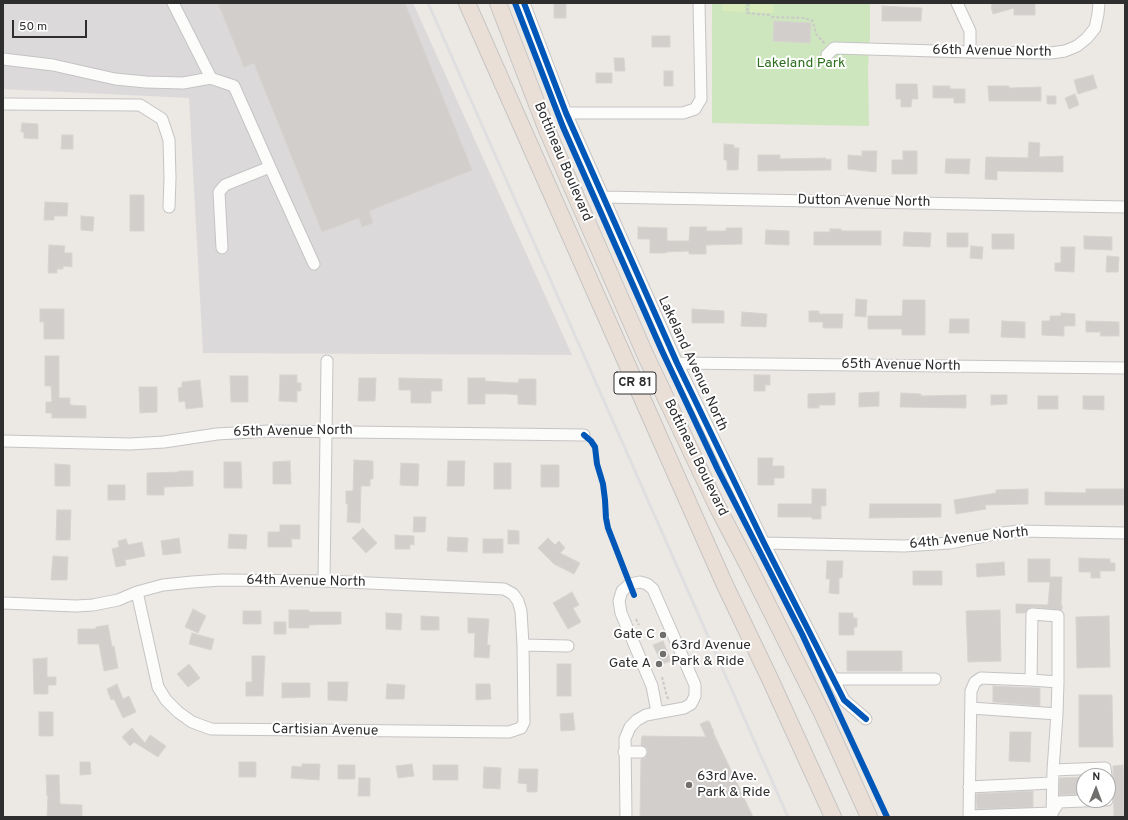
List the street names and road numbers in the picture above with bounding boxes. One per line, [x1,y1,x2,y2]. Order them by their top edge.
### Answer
street label: 66th Avenue North [932,43,1052,61]
street label: Bottineau Boulevard [529,100,595,224]
street label: Dutton Avenue North [797,192,931,212]
street label: Lakeland Avenue North [653,294,731,434]
street label: 65th Avenue North [841,357,961,375]
road number: CR 81 [614,372,656,394]
street label: Bottineau Boulevard [659,397,731,519]
street label: 65th Avenue North [233,423,353,441]
street label: 64th Avenue North [909,524,1029,554]
street label: 64th Avenue North [246,573,366,591]
street label: Cartisian Avenue [272,722,378,740]

